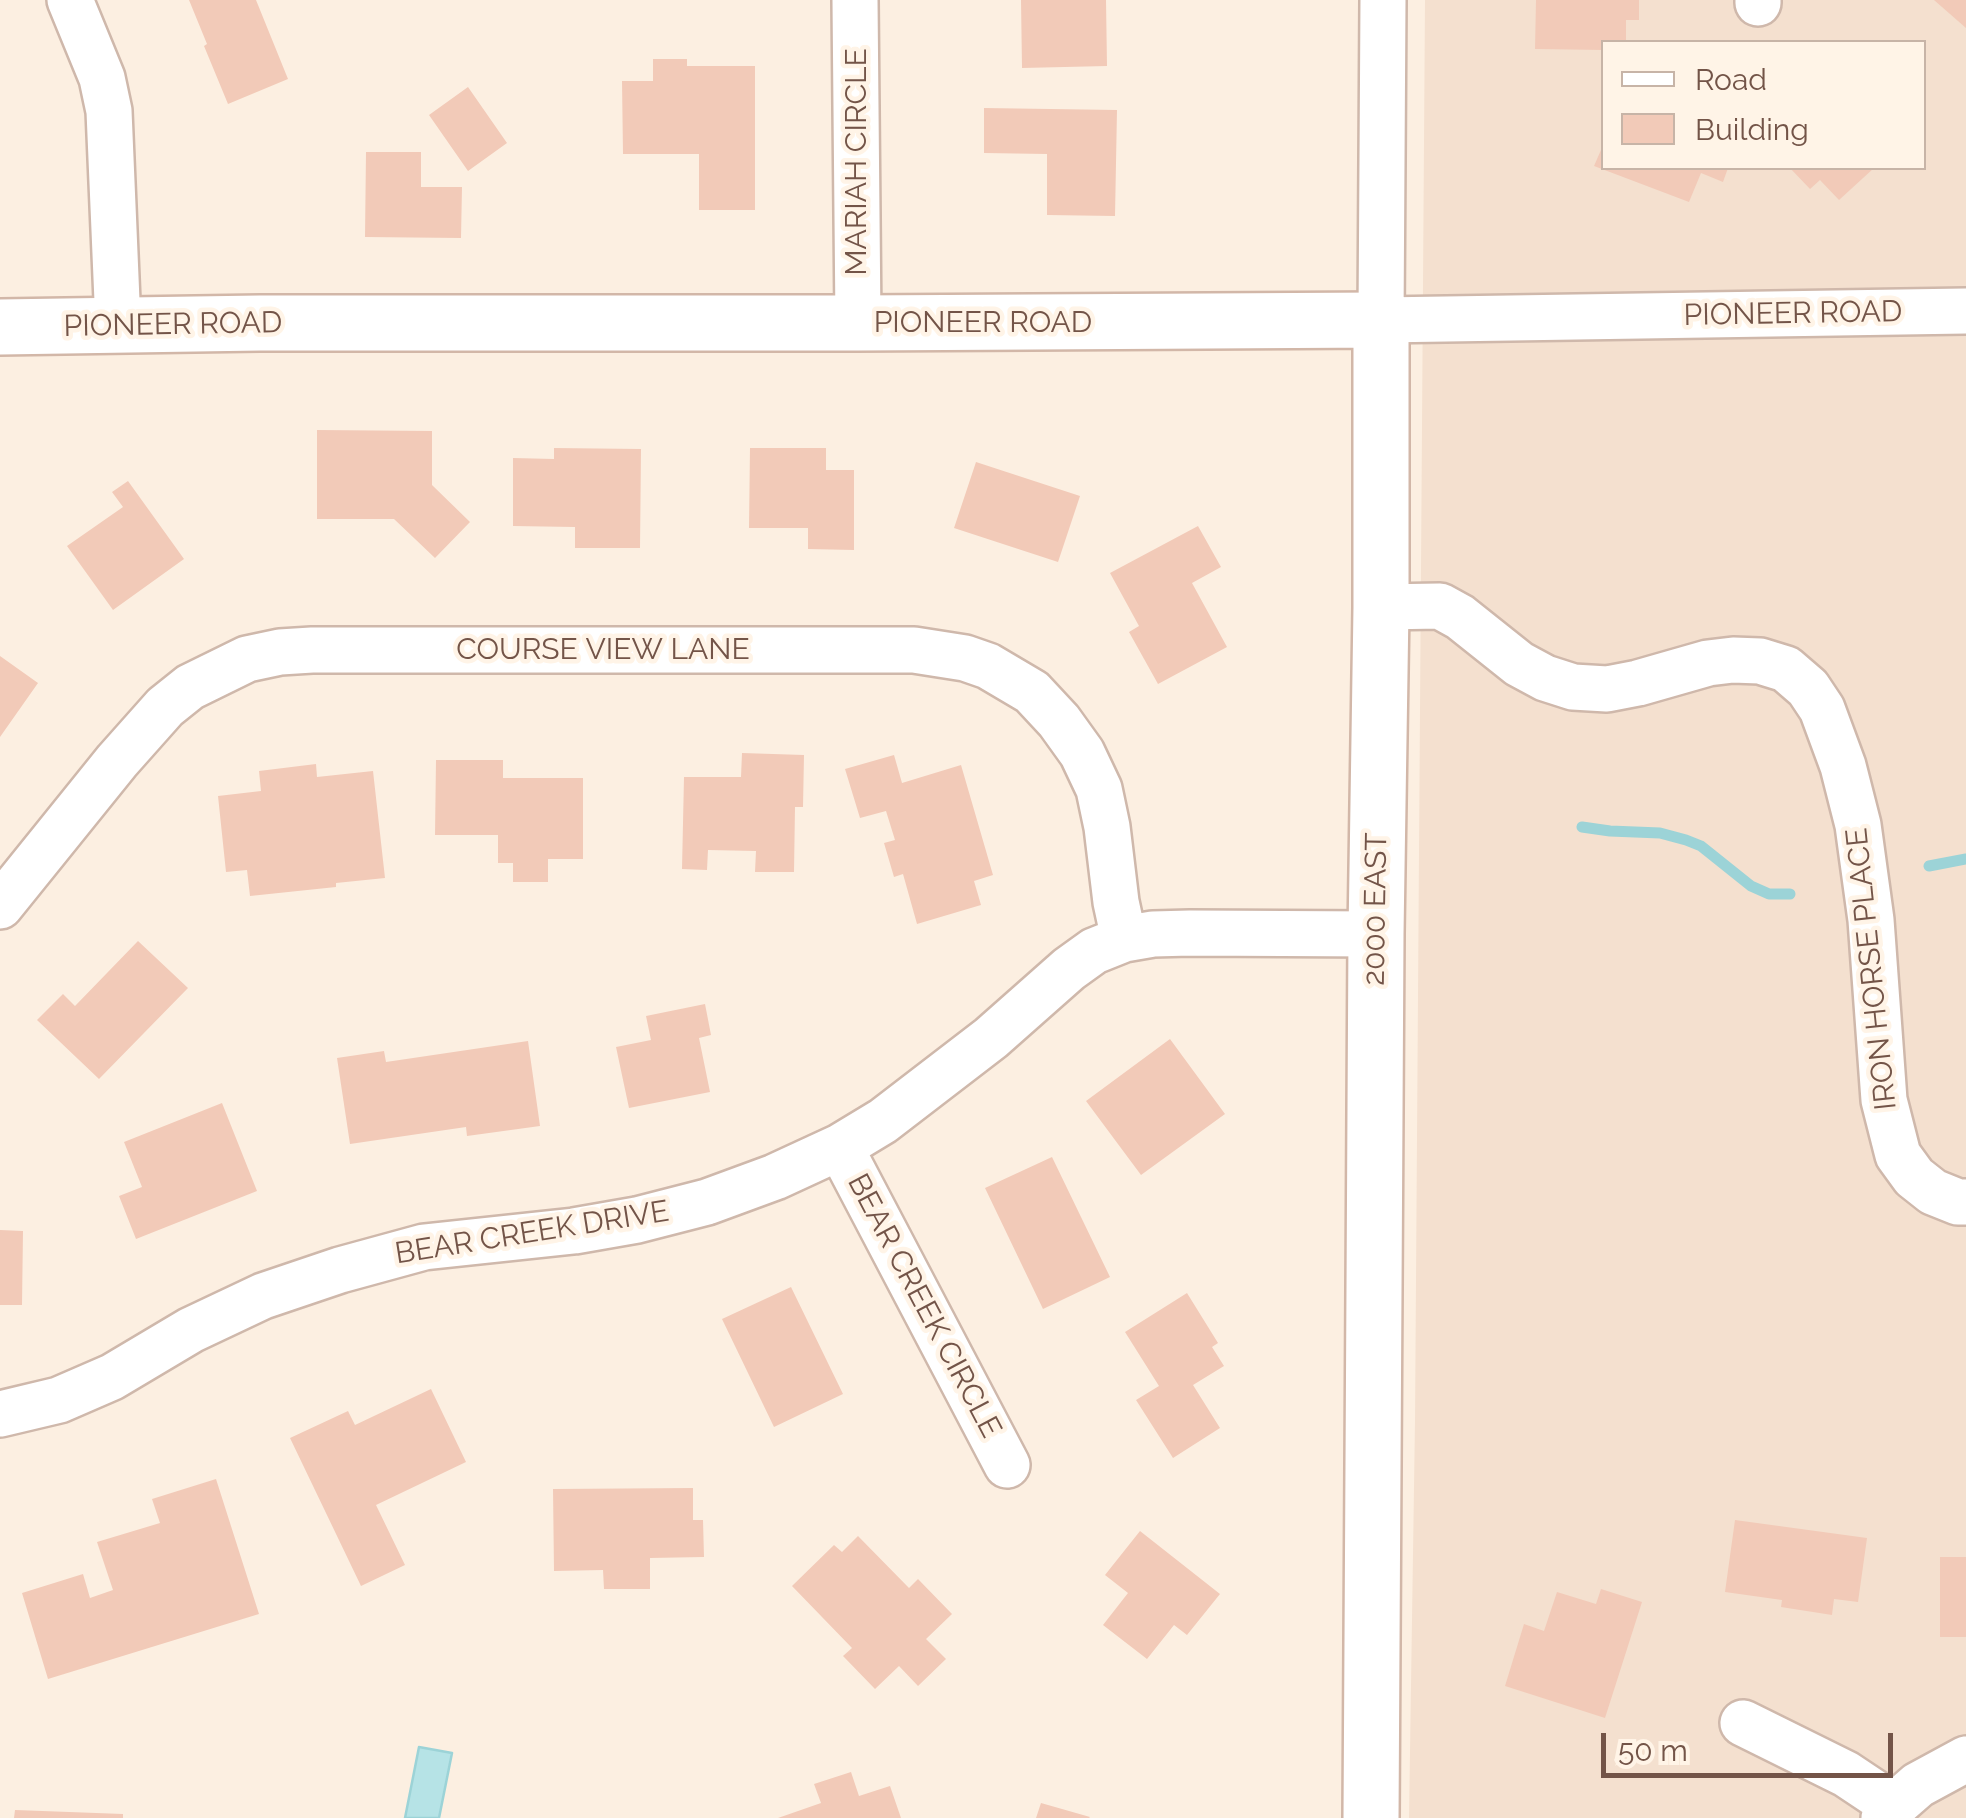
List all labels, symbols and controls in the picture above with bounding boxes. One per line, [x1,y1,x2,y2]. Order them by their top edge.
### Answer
legend [1601,40,1926,170]
street label: MARIAH CIRCLE [839,48,875,276]
text: Road [1695,62,1767,97]
text: Building [1695,112,1809,147]
street label: PIONEER ROAD [1683,294,1903,334]
street label: PIONEER ROAD [63,305,283,345]
street label: PIONEER ROAD [874,305,1092,341]
street label: COURSE VIEW LANE [456,632,750,668]
street label: IRON HORSE PLACE [1839,826,1905,1112]
street label: 2000 EAST [1357,832,1395,986]
street label: BEAR CREEK CIRCLE [839,1168,1009,1444]
street label: BEAR CREEK DRIVE [393,1194,671,1272]
scale bar [1606,1713,1898,1775]
text: 50 m [1618,1733,1688,1768]

